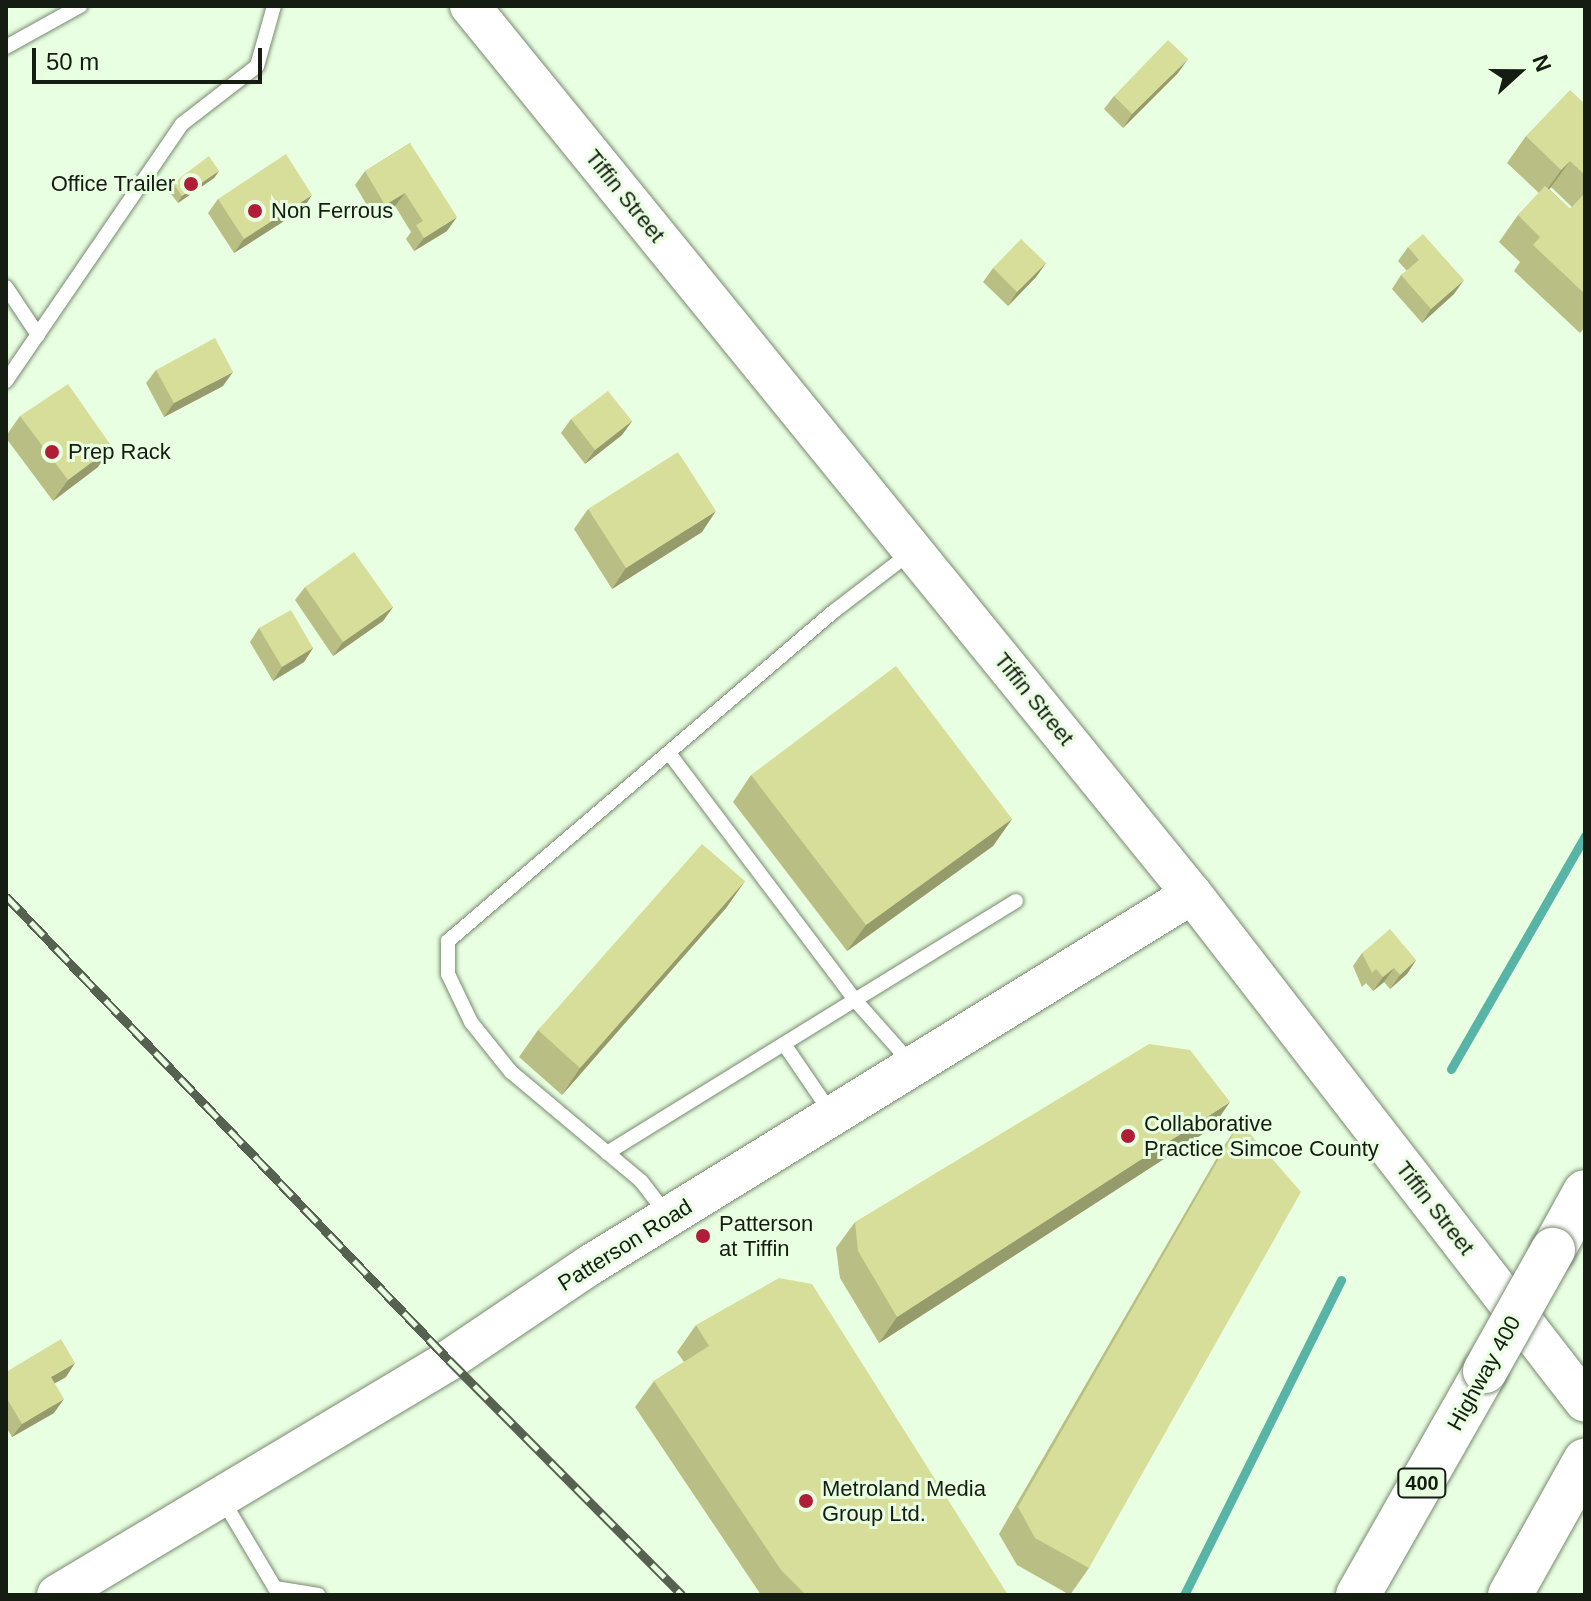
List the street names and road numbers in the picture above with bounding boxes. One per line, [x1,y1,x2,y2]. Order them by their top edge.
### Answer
street label: Tiffin Street [580,144,670,248]
street label: Tiffin Street [989,647,1079,751]
street label: Tiffin Street [1390,1156,1480,1260]
street label: Patterson Road [553,1193,697,1297]
street label: Highway 400 [1442,1311,1526,1435]
road number: 400 [1396,1467,1448,1499]

